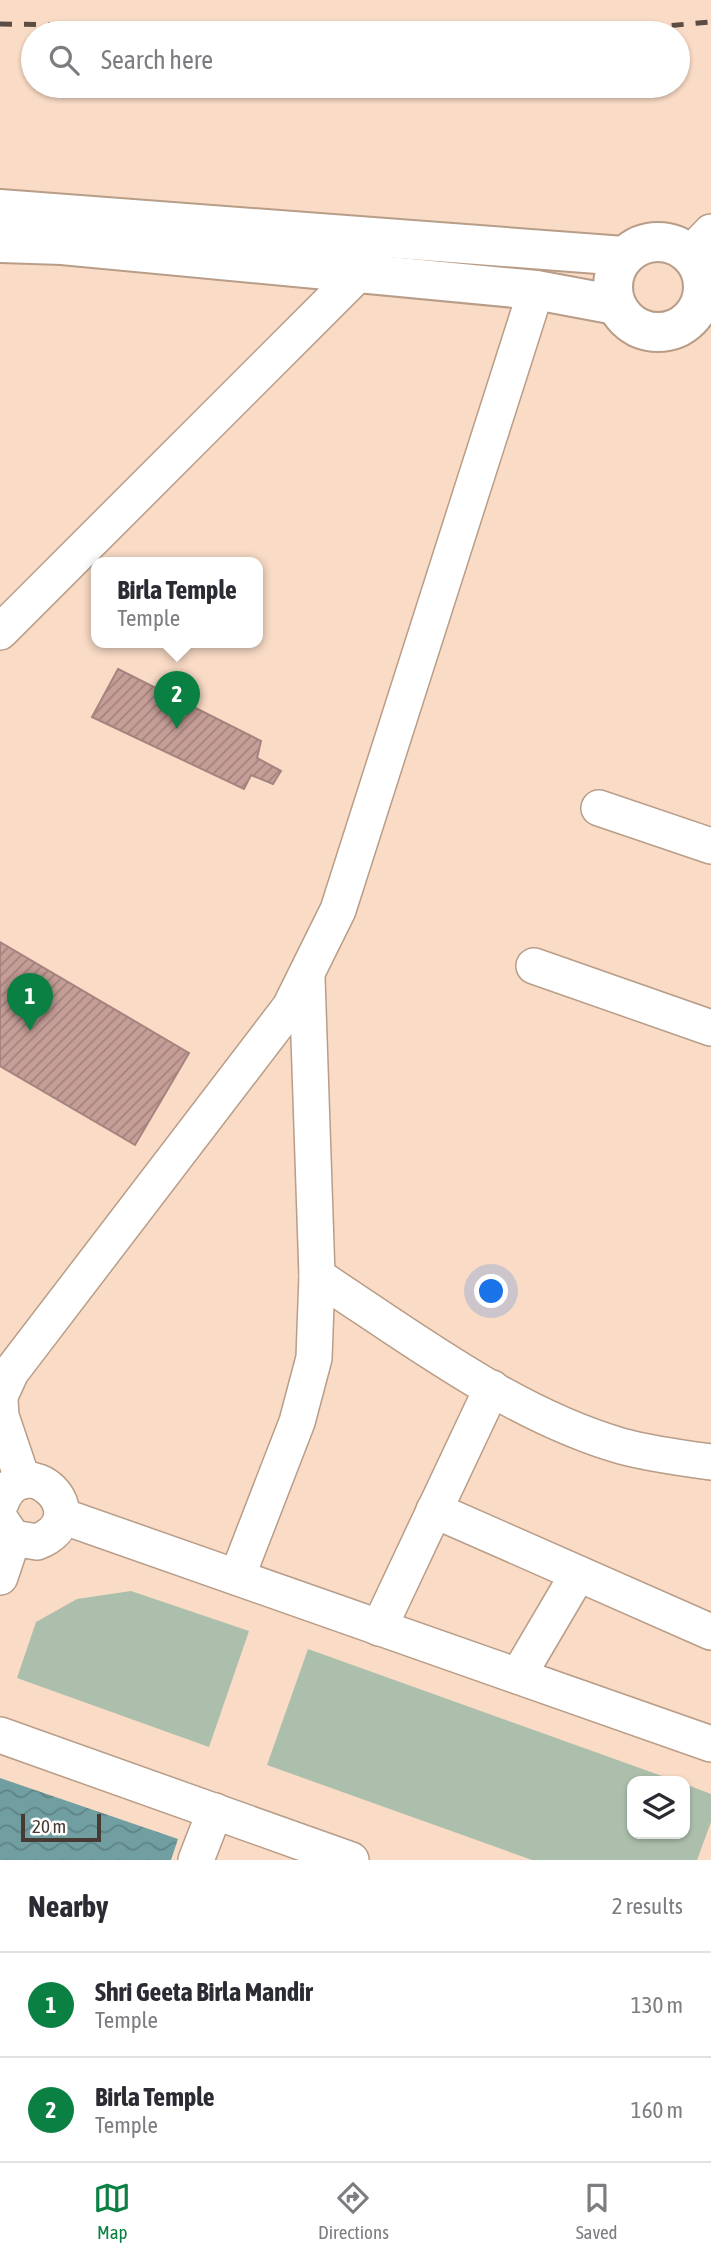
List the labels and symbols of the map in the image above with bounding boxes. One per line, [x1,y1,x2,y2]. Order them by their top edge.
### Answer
pin: 2 [154,671,200,729]
pin: 1 [7,973,53,1031]
your location [474,1274,508,1308]
scale bar [21,1811,102,1843]

